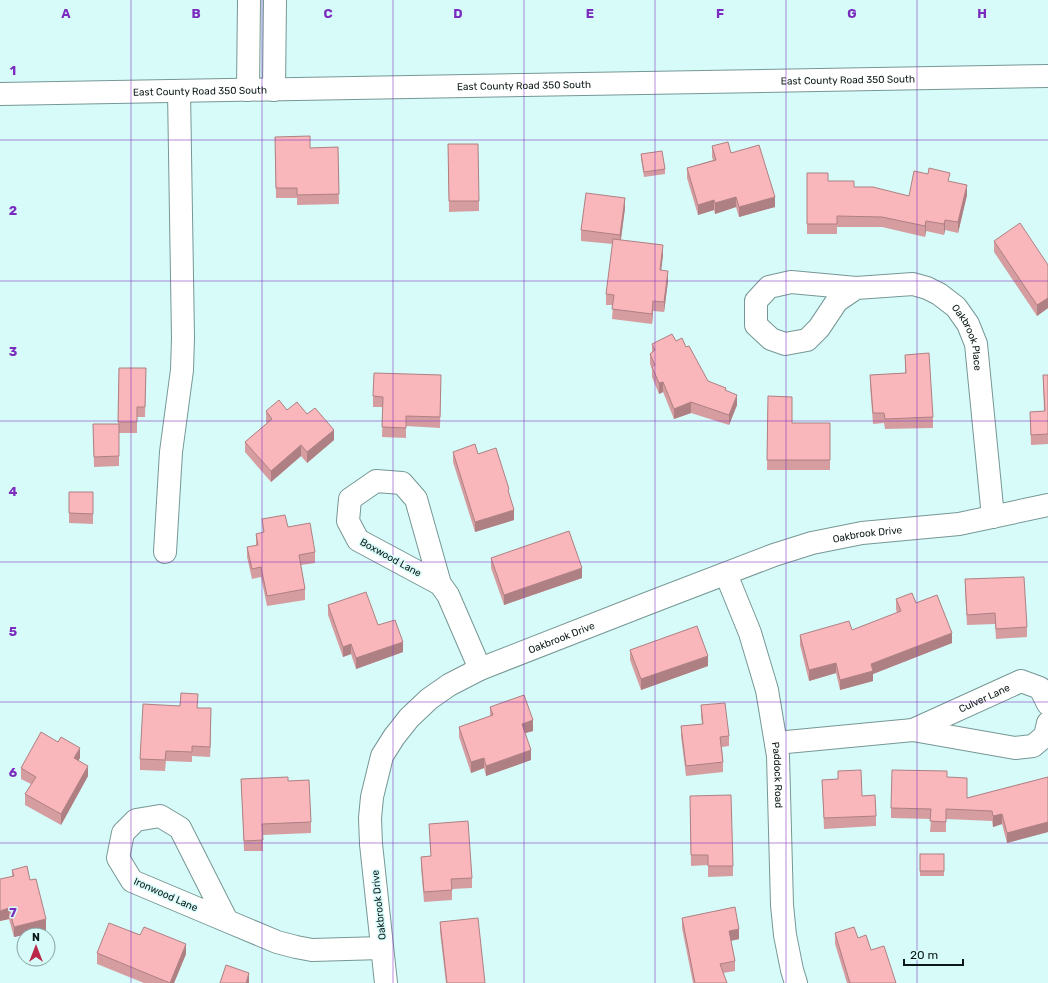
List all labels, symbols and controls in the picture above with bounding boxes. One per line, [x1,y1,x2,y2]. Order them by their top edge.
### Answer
text: A [61,6,71,21]
text: B [191,6,201,21]
text: C [323,6,333,21]
text: D [453,6,463,21]
text: E [586,6,594,21]
text: F [716,6,724,21]
text: G [847,6,857,21]
text: H [977,6,987,21]
text: 1 [10,63,16,78]
street label: East County Road 350 South [781,73,915,88]
street label: East County Road 350 South [457,79,591,93]
street label: East County Road 350 South [133,84,267,99]
text: 2 [9,203,17,218]
street label: Oakbrook Place [949,302,984,372]
text: 3 [9,344,18,359]
text: 4 [9,484,18,499]
street label: Oakbrook Drive [832,524,903,546]
street label: Boxwood Lane [358,536,424,580]
street label: Oakbrook Drive [527,620,597,657]
text: 5 [9,624,17,639]
street label: Culver Lane [957,682,1012,716]
street label: Paddock Road [769,741,784,808]
text: 6 [9,765,18,780]
street label: Oakbrook Drive [369,869,389,940]
street label: Ironwood Lane [132,875,200,915]
text: 7 [9,905,17,920]
north arrow [16,927,56,967]
text: N [32,931,40,944]
scale bar [904,941,963,967]
text: 20 m [910,948,938,962]

